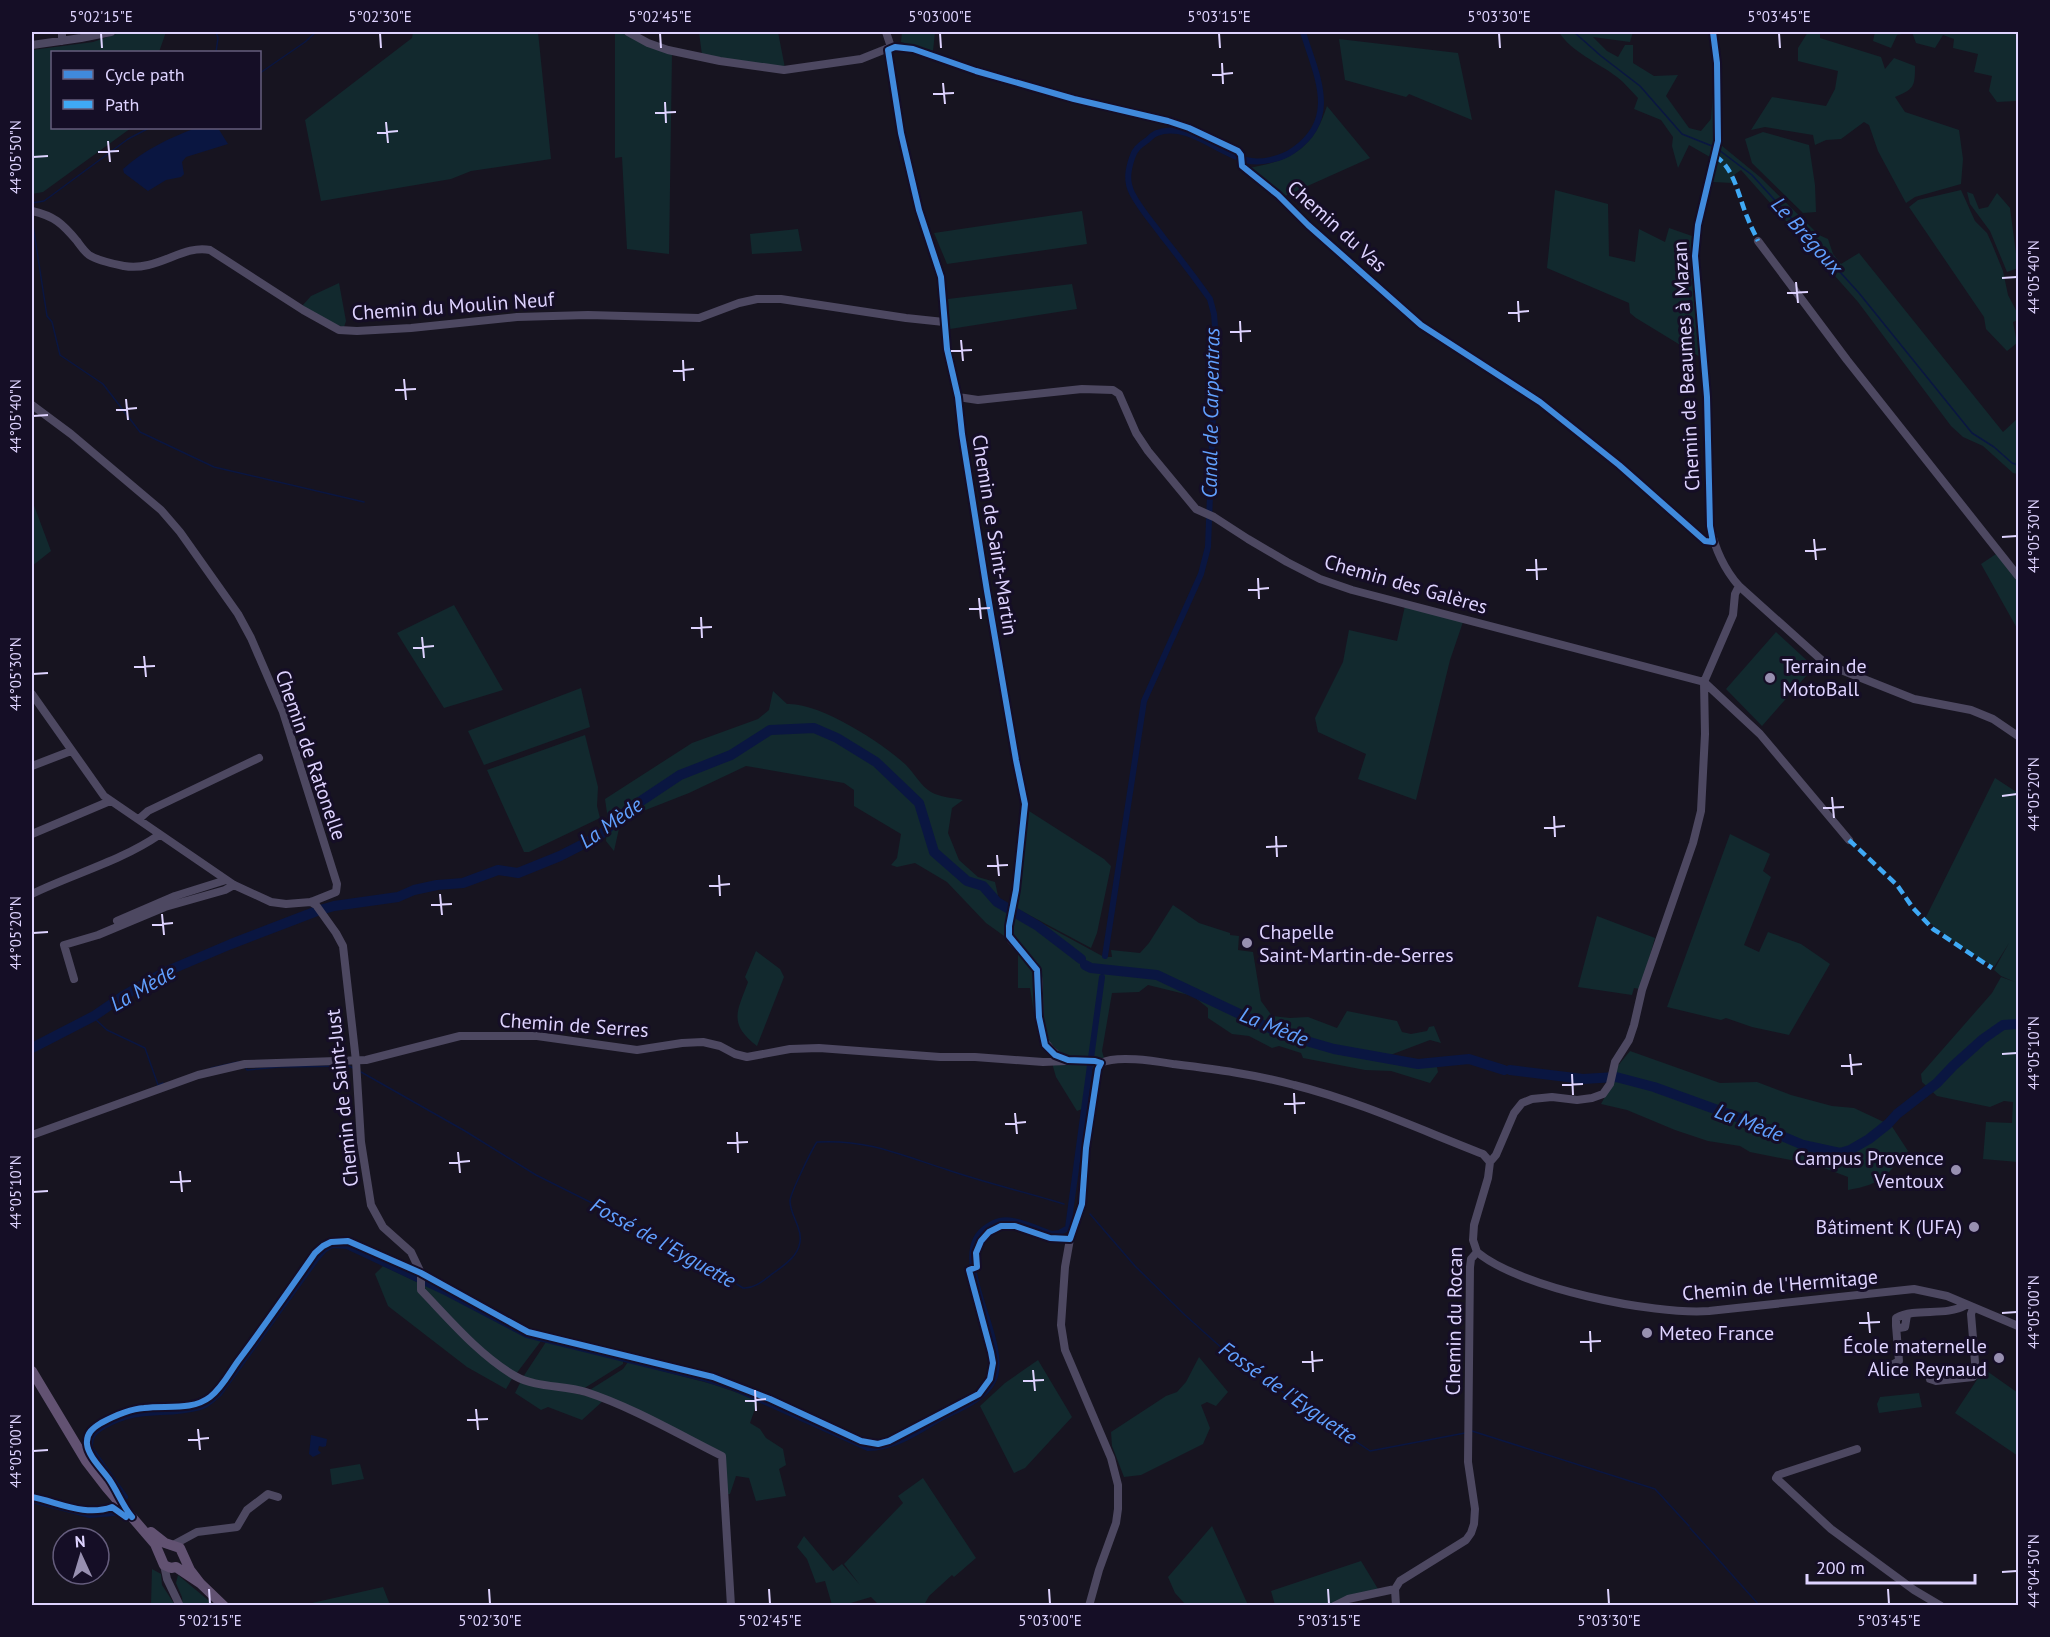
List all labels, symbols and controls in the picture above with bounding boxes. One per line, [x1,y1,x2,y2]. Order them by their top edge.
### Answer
text: 5°02'15"E [69,7,133,26]
text: 5°02'30"E [348,7,412,26]
text: 5°02'45"E [628,7,692,26]
text: 5°03'00"E [908,7,972,26]
text: 5°03'15"E [1187,7,1251,26]
text: 5°03'30"E [1467,7,1531,26]
text: 5°03'45"E [1747,7,1811,26]
legend [51,51,261,129]
text: Cycle path [105,63,185,86]
text: Path [105,93,139,116]
text: 44°05'50"N [6,120,25,194]
street label: Chemin du Vas [1282,174,1392,278]
water label: Le Brégoux [1765,191,1850,281]
street label: Chemin de Beaumes à Mazan [1666,240,1706,492]
text: 44°05'40"N [2024,240,2043,314]
street label: Chemin du Moulin Neuf [351,286,557,326]
water label: Canal de Carpentras [1196,327,1225,498]
text: 44°05'40"N [6,379,25,453]
street label: Chemin de Saint-Martin [966,433,1024,637]
text: 44°05'30"N [2024,499,2043,573]
street label: Chemin des Galères [1321,548,1491,620]
text: 44°05'30"N [6,637,25,711]
place label: Terrain de MotoBall [1782,653,1867,702]
street label: Chemin de Ratonelle [270,666,352,844]
marker: Terrain de MotoBall [1763,671,1777,685]
text: 44°05'20"N [2024,757,2043,831]
water label: La Mède [574,791,648,854]
text: 44°05'20"N [6,896,25,970]
place label: Chapelle Saint-Martin-de-Serres [1259,919,1454,968]
marker: Chapelle Saint-Martin-de-Serres [1240,936,1254,950]
water label: La Mède [105,958,181,1017]
water label: La Mède [1236,1001,1313,1053]
street label: Chemin de Serres [498,1007,650,1043]
street label: Chemin de Saint-Just [320,1008,364,1188]
text: 44°05'10"N [2024,1016,2043,1090]
water label: La Mède [1711,1097,1788,1148]
place label: Campus Provence Ventoux [1794,1145,1944,1194]
text: 44°05'10"N [6,1155,25,1229]
marker: Campus Provence Ventoux [1949,1163,1963,1177]
water label: Fossé de l'Eyguette [586,1191,741,1294]
place label: Bâtiment K (UFA) [1816,1214,1962,1240]
marker: Bâtiment K (UFA) [1967,1220,1981,1234]
street label: Chemin du Rocan [1440,1246,1468,1396]
street label: Chemin de l'Hermitage [1681,1263,1879,1307]
text: 44°05'00"N [2024,1275,2043,1349]
place label: Meteo France [1659,1320,1774,1346]
marker: Meteo France [1640,1326,1654,1340]
place label: École maternelle Alice Reynaud [1843,1333,1987,1382]
water label: Fossé de l'Eyguette [1214,1335,1363,1450]
marker: École maternelle Alice Reynaud [1992,1351,2006,1365]
text: 44°05'00"N [6,1414,25,1488]
north arrow [51,1526,111,1586]
text: N [74,1531,86,1551]
text: 44°04'50"N [2024,1534,2043,1608]
scale bar [1807,1547,1975,1585]
text: 200 m [1816,1556,1865,1579]
text: 5°02'15"E [178,1611,242,1630]
text: 5°02'30"E [458,1611,522,1630]
text: 5°02'45"E [738,1611,802,1630]
text: 5°03'00"E [1018,1611,1082,1630]
text: 5°03'15"E [1297,1611,1361,1630]
text: 5°03'30"E [1577,1611,1641,1630]
text: 5°03'45"E [1857,1611,1921,1630]

